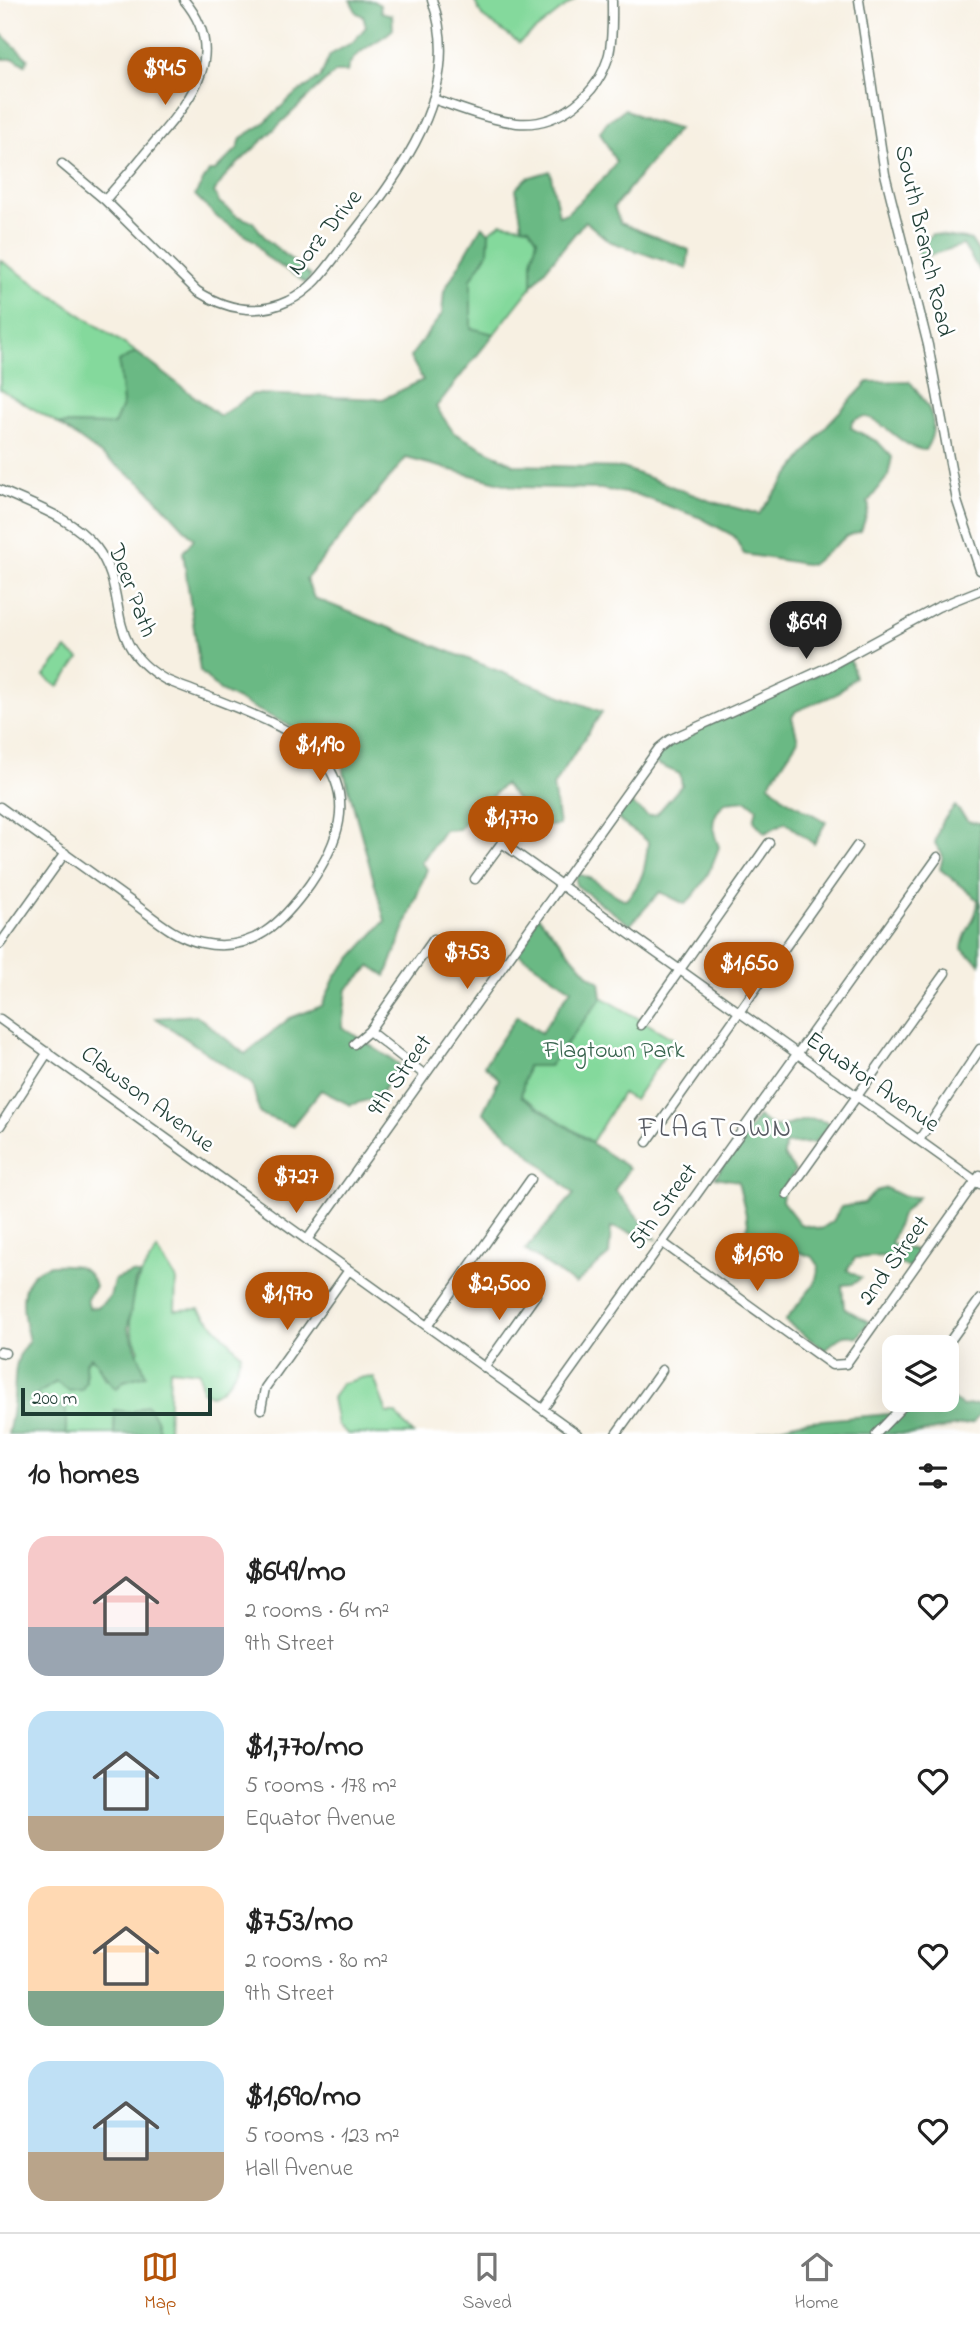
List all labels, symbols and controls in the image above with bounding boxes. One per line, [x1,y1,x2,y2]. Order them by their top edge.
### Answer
pin: $945 [124,48,206,107]
text: $945 [143,53,187,86]
street label: South Branch Road [884,142,962,341]
street label: Norz Drive [280,182,372,284]
street label: Deer Path [97,538,165,643]
pin: $649 [765,602,847,661]
text: $649 [786,607,826,640]
pin: $1,190 [263,724,377,783]
text: $1,190 [295,729,345,762]
pin: $1,770 [454,796,568,856]
text: $1,770 [484,802,538,835]
pin: $753 [426,932,508,991]
text: $753 [444,937,490,970]
pin: $1,650 [692,942,806,1002]
text: $1,650 [720,948,778,981]
street label: Equator Avenue [798,1024,946,1142]
street label: 9th Street [360,1028,442,1124]
park label: Flagtown Park [543,1034,685,1069]
street label: Clawson Avenue [72,1038,222,1162]
district label: FLAGTOWN [638,1109,793,1150]
pin: $727 [255,1156,337,1215]
street label: 5th Street [621,1156,707,1258]
text: $727 [274,1161,318,1194]
street label: 2nd Street [850,1209,940,1313]
pin: $1,690 [700,1234,814,1293]
text: $1,690 [731,1239,783,1272]
pin: $2,500 [442,1262,556,1322]
text: $2,500 [468,1268,530,1301]
pin: $1,970 [230,1272,344,1332]
text: $1,970 [261,1278,313,1311]
map controls [882,1335,959,1412]
button: layers [882,1335,959,1412]
scale bar [21,1385,212,1417]
text: 200 m [32,1386,77,1413]
text: 10 homes [28,1454,140,1498]
icon: filters [914,1457,952,1495]
text: $649/mo [245,1551,346,1595]
icon: home [84,1564,168,1648]
icon: heart [914,1587,952,1625]
text: 2 rooms · 64 m² [245,1595,389,1628]
text: 9th Street [245,1628,334,1661]
text: $1,770/mo [245,1726,364,1770]
icon: home [84,1739,168,1823]
icon: heart [914,1762,952,1800]
text: 5 rooms · 178 m² [245,1770,397,1803]
text: Equator Avenue [245,1803,395,1836]
text: $753/mo [245,1901,353,1945]
icon: home [84,1914,168,1998]
icon: heart [914,1937,952,1975]
text: 2 rooms · 80 m² [245,1945,388,1978]
text: 9th Street [245,1978,334,2011]
text: $1,690/mo [245,2076,361,2120]
icon: home [84,2089,168,2173]
icon: heart [914,2112,952,2150]
text: 5 rooms · 123 m² [245,2120,400,2153]
text: Hall Avenue [245,2153,353,2186]
tab: Map [141,2248,179,2317]
tab: Saved [462,2248,512,2317]
tab: Home [794,2248,839,2317]

